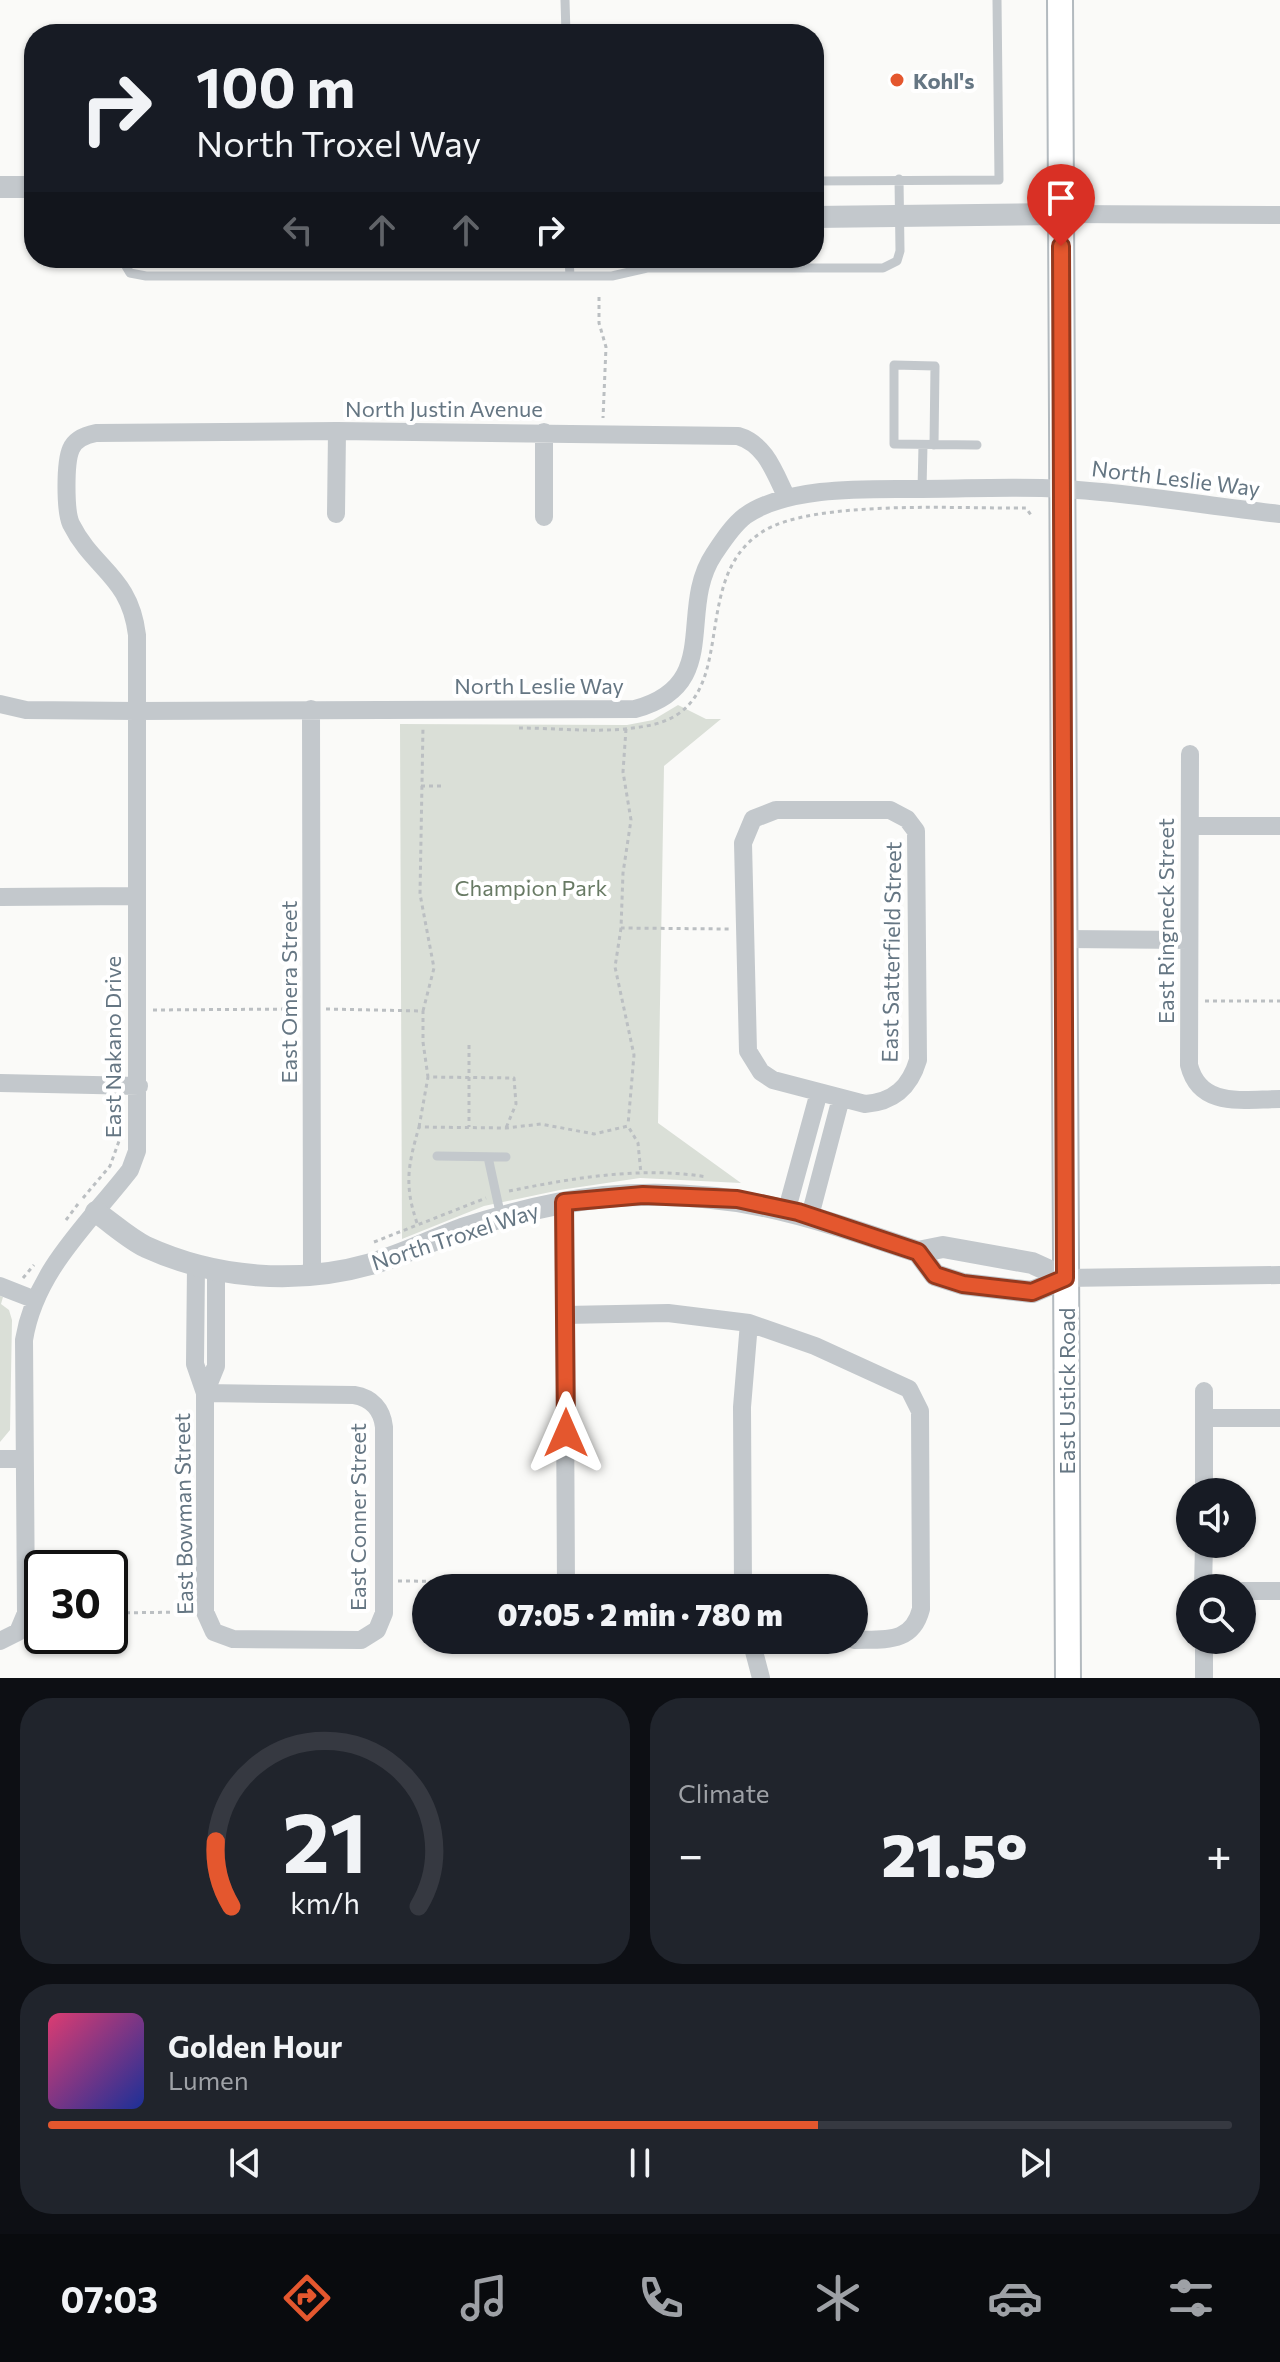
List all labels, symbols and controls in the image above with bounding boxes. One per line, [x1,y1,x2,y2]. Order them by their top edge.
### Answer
text: 100 m [196,51,355,120]
icon: right [64,56,168,160]
place label: Kohl's [913,67,975,94]
marker: Kohl's [888,71,906,89]
text: North Troxel Way [196,120,481,164]
pin [1027,164,1095,246]
icon: arrive [1039,176,1083,220]
icon: left [276,208,320,252]
icon: ahead [360,208,404,252]
icon: ahead [444,208,488,252]
icon: right [528,208,572,252]
street label: North Justin Avenue [345,395,543,422]
street label: North Leslie Way [1090,454,1262,502]
street label: North Leslie Way [454,672,624,699]
street label: East Ringneck Street [1152,818,1179,1024]
street label: East Satterfield Street [876,841,906,1063]
park label: Champion Park [454,874,608,901]
street label: East Omera Street [275,901,302,1084]
street label: East Nakano Drive [99,956,126,1138]
street label: North Troxel Way [368,1196,542,1276]
street label: East Ustick Road [1053,1308,1080,1474]
position arrow [524,1391,608,1475]
street label: East Bowman Street [168,1413,198,1615]
street label: East Conner Street [344,1423,371,1611]
map controls [1176,1478,1256,1654]
button: sound [1176,1478,1256,1558]
speed limit sign: 30 [24,1550,128,1654]
button: search [1176,1574,1256,1654]
text: 07:05 · 2 min · 780 m [497,1595,783,1632]
text: Climate [678,1777,770,1808]
text: 21 [283,1788,367,1890]
text: 21.5° [881,1816,1028,1889]
text: − [678,1826,703,1880]
text: + [1206,1826,1232,1880]
text: km/h [290,1885,360,1920]
text: Golden Hour [168,2027,342,2064]
text: Lumen [168,2064,249,2095]
icon: previous [223,2141,267,2185]
icon: pause [618,2141,662,2185]
icon: next [1013,2141,1057,2185]
icon: directions [279,2270,335,2326]
icon: music [456,2270,512,2326]
icon: phone [633,2270,689,2326]
icon: climate [810,2270,866,2326]
icon: car [987,2270,1043,2326]
icon: filters [1163,2270,1219,2326]
text: 07:03 [60,2276,158,2320]

